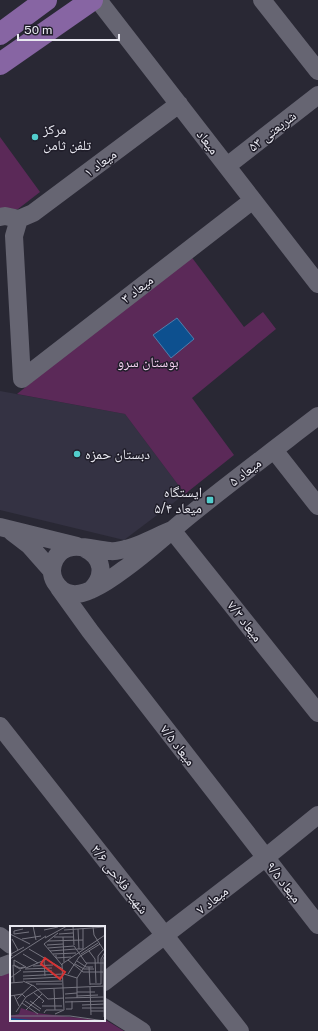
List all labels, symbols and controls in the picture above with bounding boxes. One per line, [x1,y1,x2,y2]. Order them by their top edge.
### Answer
scale bar [18,16,119,42]
text: 50 m [24,23,52,37]
street label: شریعتی ۵۳ [245,107,300,155]
place label: مرکز تلفن ثامن [42,121,91,154]
street label: میعاد [193,127,222,158]
marker: مرکز تلفن ثامن [30,132,40,142]
street label: میعاد ۱ [81,146,119,180]
street label: میعاد ۳ [118,272,156,307]
park label: بوستان سرو [117,354,179,371]
place label: دبستان حمزه [85,446,150,463]
marker: دبستان حمزه [72,449,82,459]
street label: میعاد ۵ [226,455,264,490]
place label: ایستگاه میعاد ۵/۴ [155,484,202,516]
marker: ایستگاه میعاد ۵/۴ [205,495,215,505]
street label: میعاد ۷/۳ [224,597,266,645]
street label: میعاد ۷/۵ [157,721,199,769]
street label: شهید فلاحی ۲/۶ [87,841,152,917]
street label: میعاد ۹/۵ [263,858,305,906]
street label: میعاد ۷ [193,883,231,918]
inset map [10,926,105,1021]

